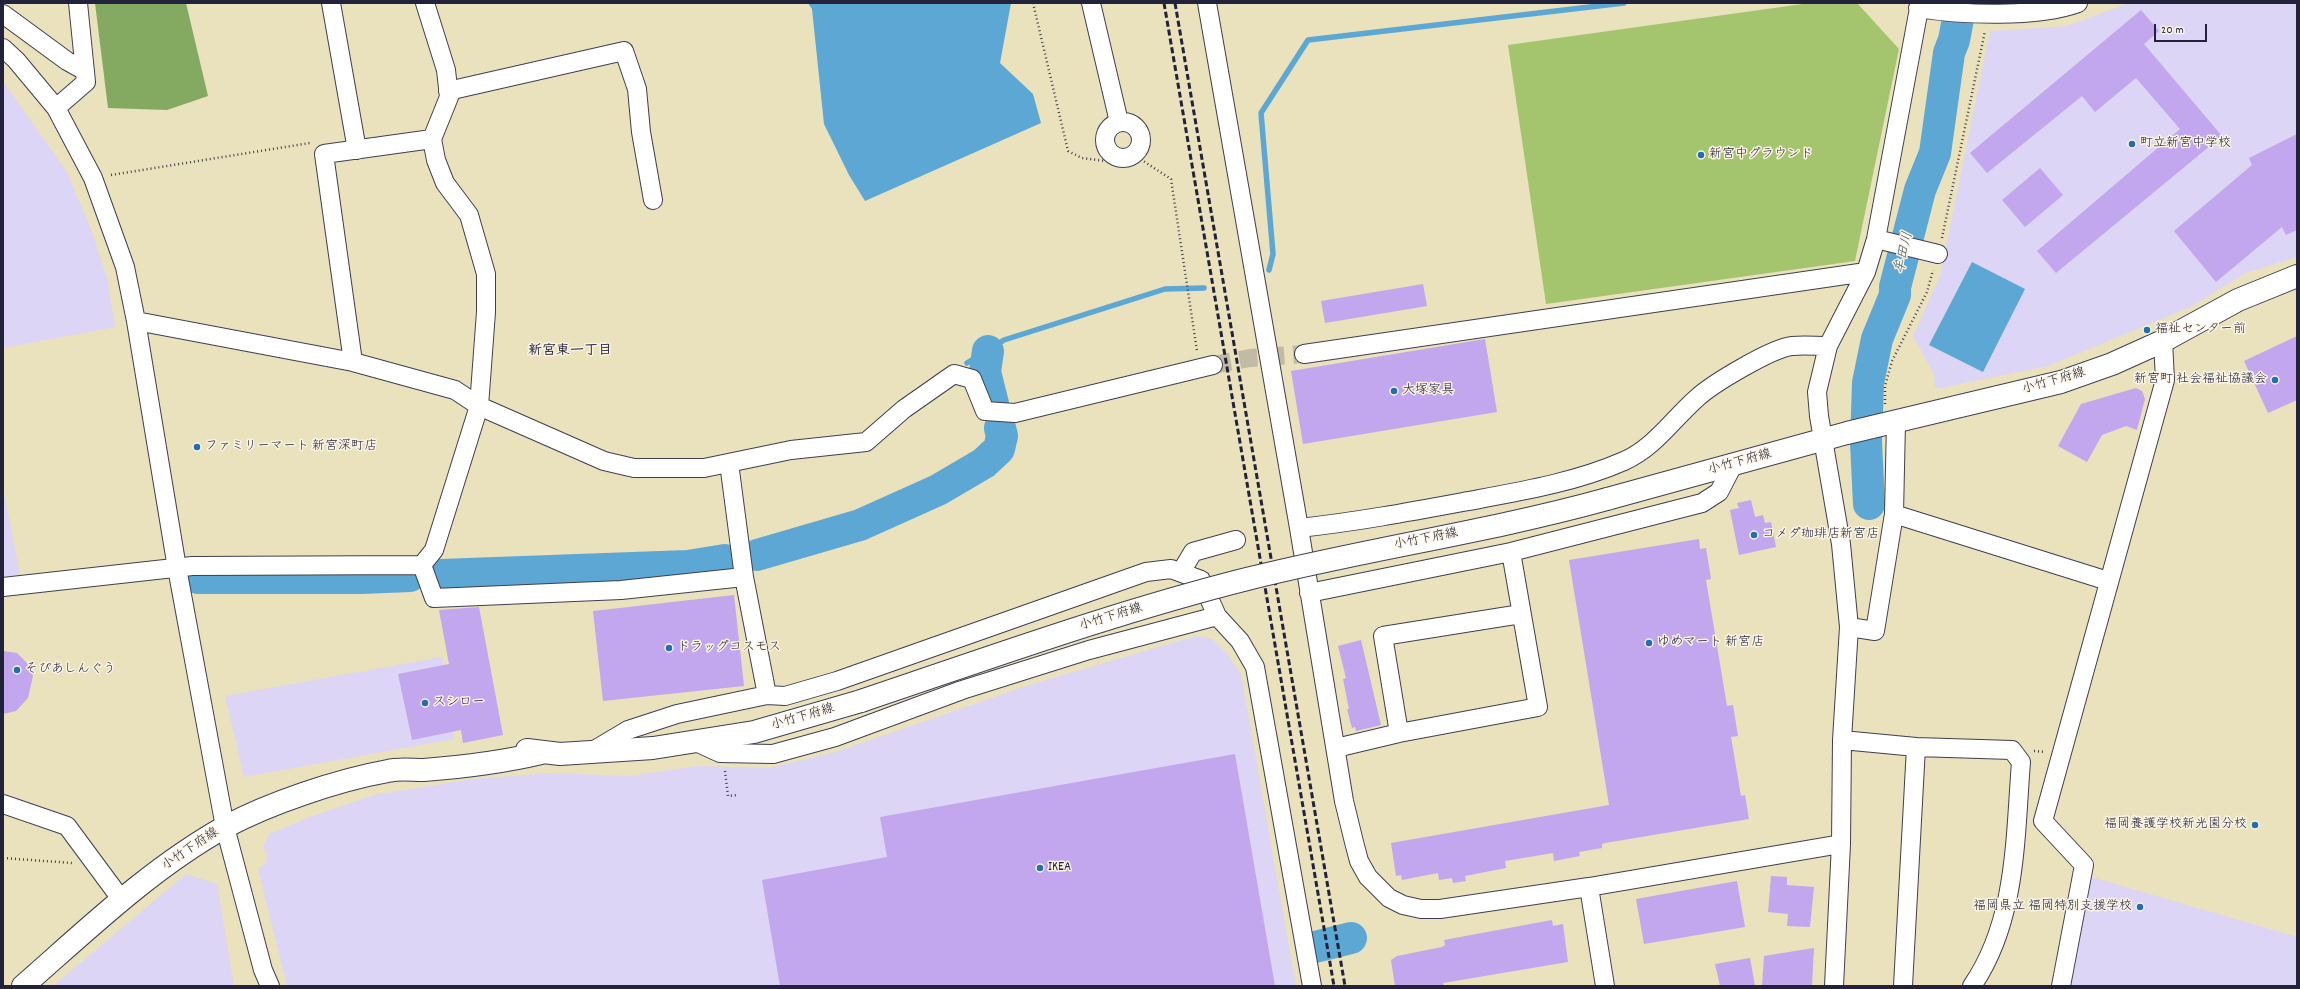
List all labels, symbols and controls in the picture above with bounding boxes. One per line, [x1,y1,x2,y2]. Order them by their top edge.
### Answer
scale bar [2156,16,2209,42]
text: 20 m [2161,22,2184,39]
place label: 町立新宮中学校 [2140,136,2231,152]
marker: 町立新宮中学校 [2127,139,2137,149]
place label: 新宮中グラウンド [1709,147,1813,163]
marker: 新宮中グラウンド [1696,150,1706,160]
water label: 牟田川 [1892,231,1918,275]
place label: 福祉センター前 [2155,322,2246,338]
marker: 福祉センター前 [2142,325,2152,335]
district label: 新宮東一丁目 [528,344,612,360]
street label: 小竹下府線 [2021,366,2087,398]
place label: 新宮町 社会福祉協議会 [2134,372,2267,388]
marker: 新宮町 社会福祉協議会 [2270,375,2280,385]
place label: 大塚家具 [1402,383,1454,399]
marker: 大塚家具 [1389,386,1399,396]
place label: ファミリーマート 新宮深町店 [205,439,377,455]
marker: ファミリーマート 新宮深町店 [192,442,202,452]
street label: 小竹下府線 [1707,447,1773,479]
street label: 小竹下府線 [1393,526,1459,554]
place label: コメダ珈琲店新宮店 [1762,527,1879,543]
marker: コメダ珈琲店新宮店 [1749,530,1759,540]
street label: 小竹下府線 [1078,601,1144,635]
place label: ゆめマート 新宮店 [1657,635,1764,651]
marker: ゆめマート 新宮店 [1644,638,1654,648]
place label: ドラッグコスモス [677,640,781,656]
marker: ドラッグコスモス [664,643,674,653]
place label: そぴあしんぐう [25,662,116,678]
marker: そぴあしんぐう [12,665,22,675]
place label: スシロー [433,695,485,711]
marker: スシロー [420,698,430,708]
street label: 小竹下府線 [770,702,836,734]
place label: 福岡養護学校新光園分校 [2104,817,2247,833]
marker: 福岡養護学校新光園分校 [2250,820,2260,830]
street label: 小竹下府線 [160,825,222,875]
place label: IKEA [1048,860,1071,876]
marker: IKEA [1035,863,1045,873]
place label: 福岡県立 福岡特別支援学校 [1973,899,2132,915]
marker: 福岡県立 福岡特別支援学校 [2135,902,2145,912]

